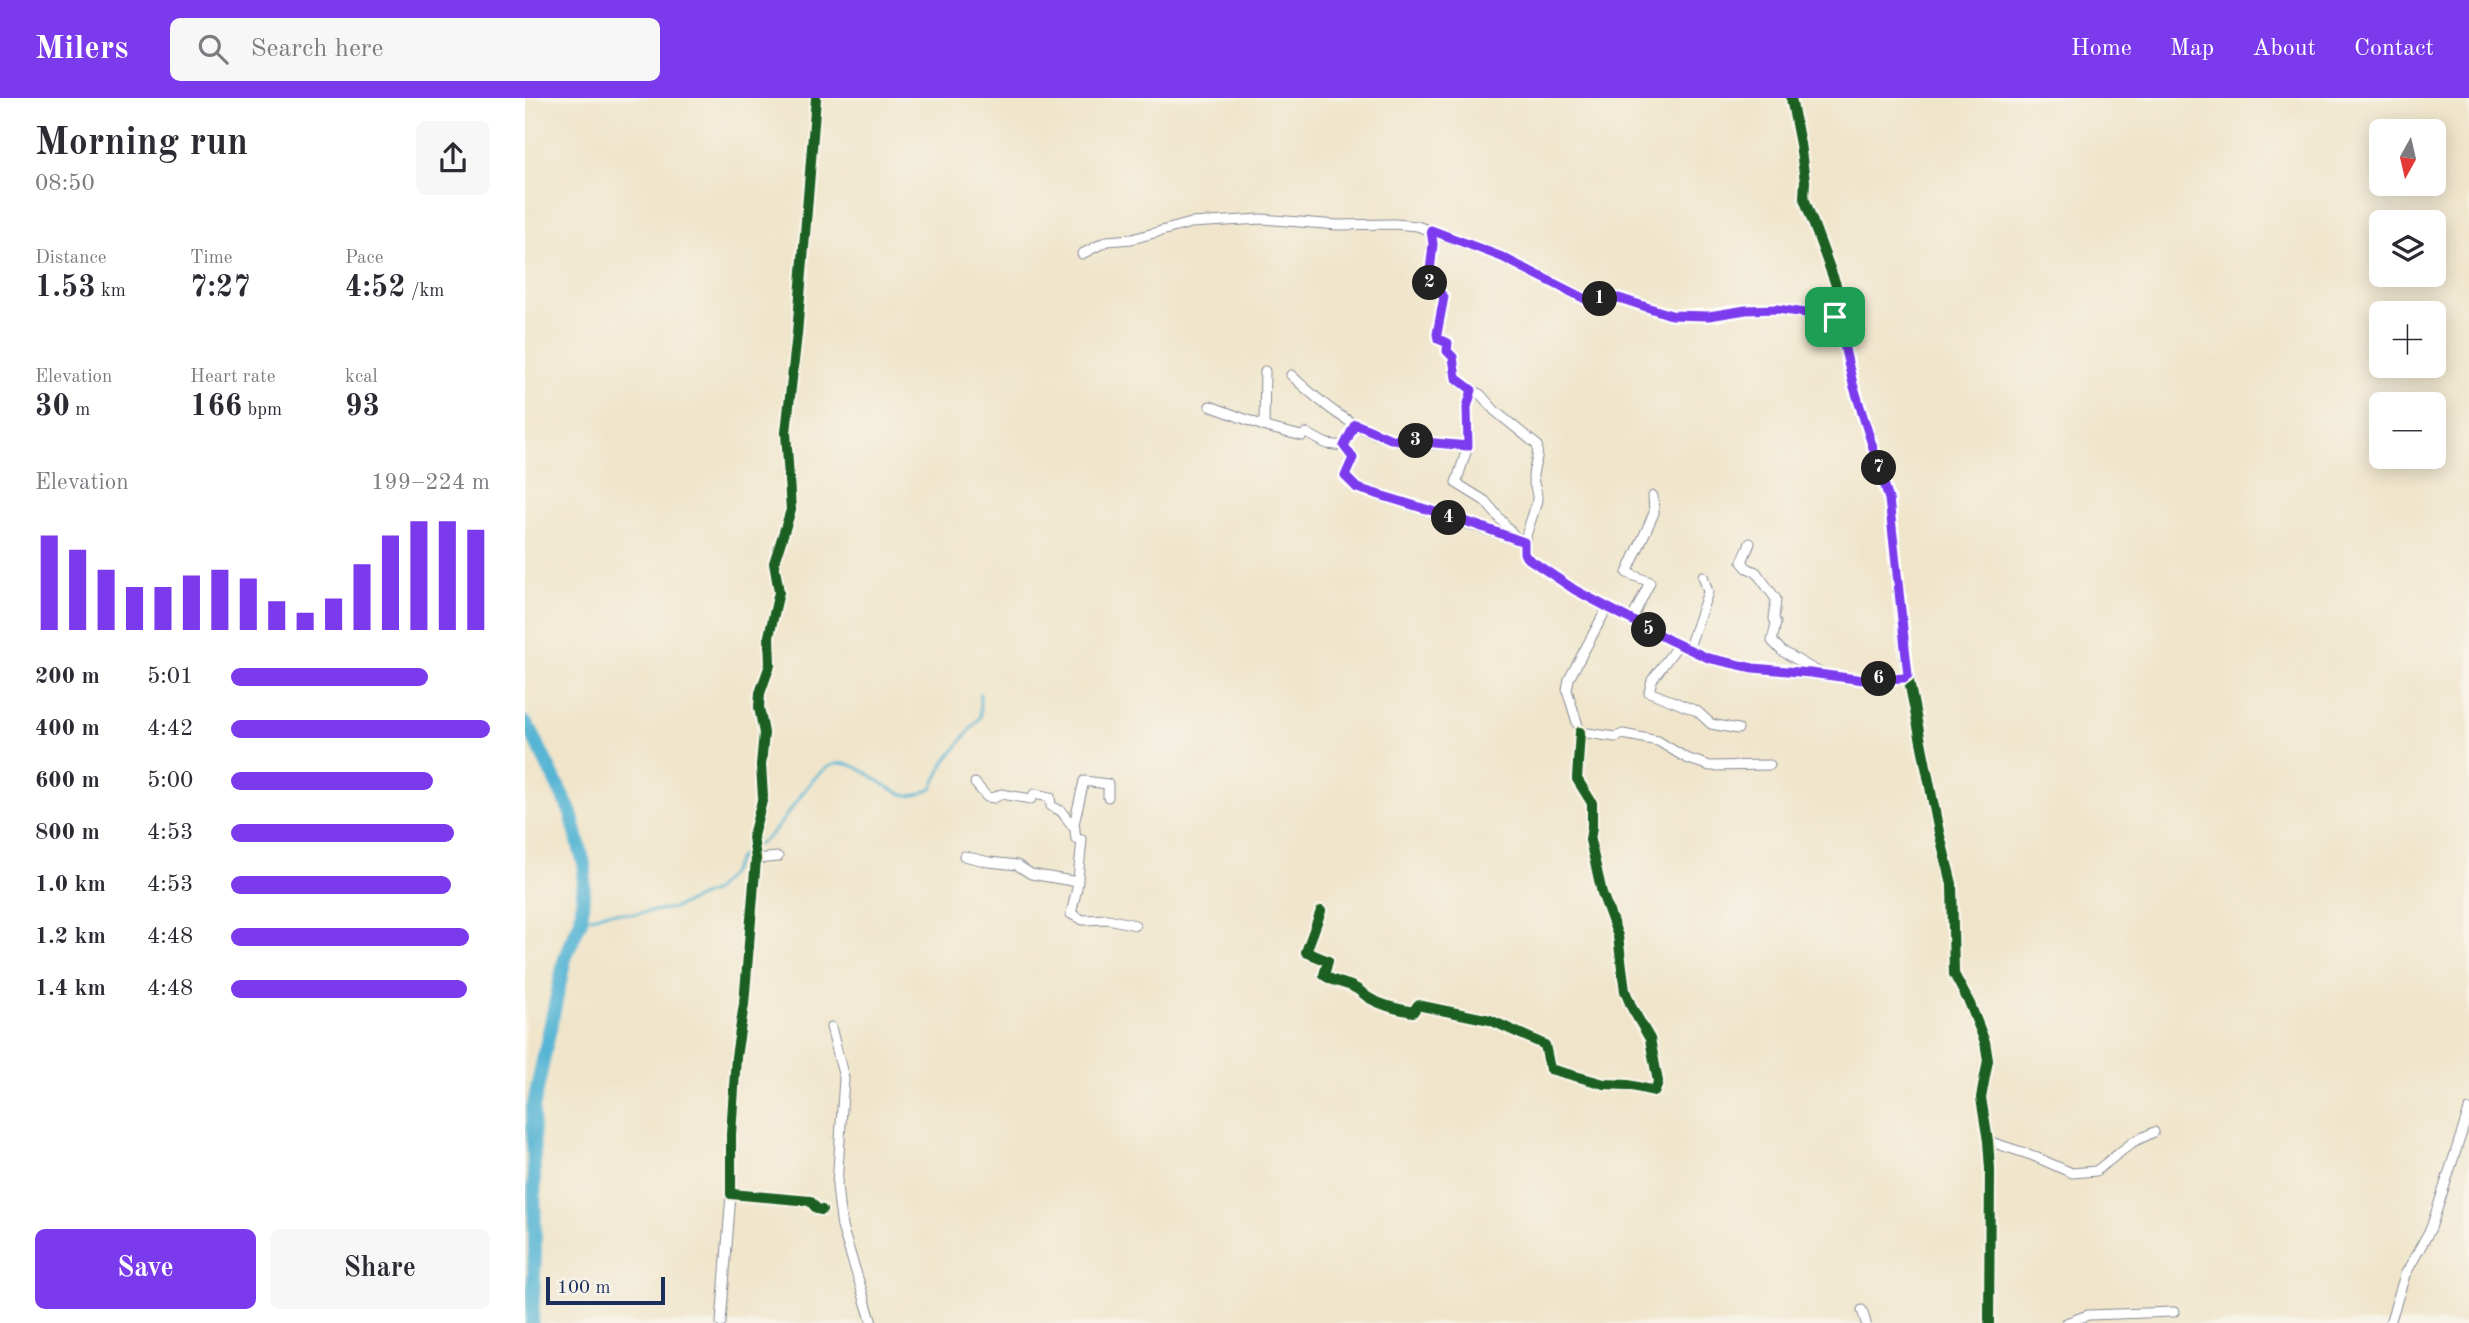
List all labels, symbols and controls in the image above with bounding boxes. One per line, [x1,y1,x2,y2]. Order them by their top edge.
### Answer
search box [170,18,660,81]
icon: search [194,30,232,68]
text: Milers [35,33,128,66]
text: Search here [250,36,383,62]
text: Home [2071,37,2132,61]
text: Map [2170,37,2214,61]
text: About [2252,37,2316,61]
text: Contact [2354,37,2434,61]
north arrow [2369,119,2447,196]
map controls [2369,119,2446,469]
button: share [416,121,490,195]
text: Morning run [35,125,248,163]
text: 08:50 [35,172,95,195]
button: layers [2369,210,2446,287]
text: Distance [35,249,107,268]
text: Time [190,249,233,268]
text: Pace [345,249,384,268]
pin: 2 [1413,266,1447,300]
text: 1.53 [35,273,96,303]
text: 7:27 [190,273,251,303]
text: 4:52 [345,273,406,303]
text: 2 [1424,273,1435,292]
text: km [96,282,126,301]
text: /km [406,282,444,301]
pin: 1 [1583,282,1617,316]
pin [1805,287,1865,347]
text: 1 [1594,289,1605,308]
icon: arrive [1816,298,1854,336]
button: + [2369,301,2446,378]
text: Elevation [35,368,112,387]
text: Heart rate [190,368,275,387]
text: kcal [345,368,378,387]
text: 30 [35,392,70,422]
text: 166 [190,392,242,422]
text: 93 [345,392,380,422]
button: − [2369,392,2446,469]
text: m [70,401,90,420]
text: bpm [242,401,282,420]
pin: 3 [1399,424,1433,458]
text: 3 [1410,431,1421,450]
pin: 7 [1861,450,1897,486]
text: 7 [1873,458,1884,477]
text: Elevation [35,471,129,494]
text: 199–224 m [371,471,490,494]
pin: 4 [1431,500,1467,536]
text: 4 [1443,508,1454,527]
pin: 5 [1631,612,1667,648]
text: 5 [1643,620,1654,639]
pin: 6 [1861,662,1897,696]
text: 200 m [35,665,100,688]
text: 5:01 [147,665,193,688]
text: 6 [1873,669,1884,688]
text: 400 m [35,717,100,740]
text: 4:42 [147,717,193,740]
text: 600 m [35,769,100,792]
text: 5:00 [147,769,193,792]
text: 800 m [35,821,100,844]
text: 4:53 [147,821,193,844]
text: 1.0 km [35,873,106,896]
text: 4:53 [147,873,193,896]
text: 1.2 km [35,925,106,948]
text: 4:48 [147,925,193,948]
text: 1.4 km [35,977,106,1000]
text: 4:48 [147,977,193,1000]
button: Save [35,1229,256,1309]
button: Share [270,1229,490,1309]
scale bar [546,1274,665,1306]
text: 100 m [557,1279,610,1298]

